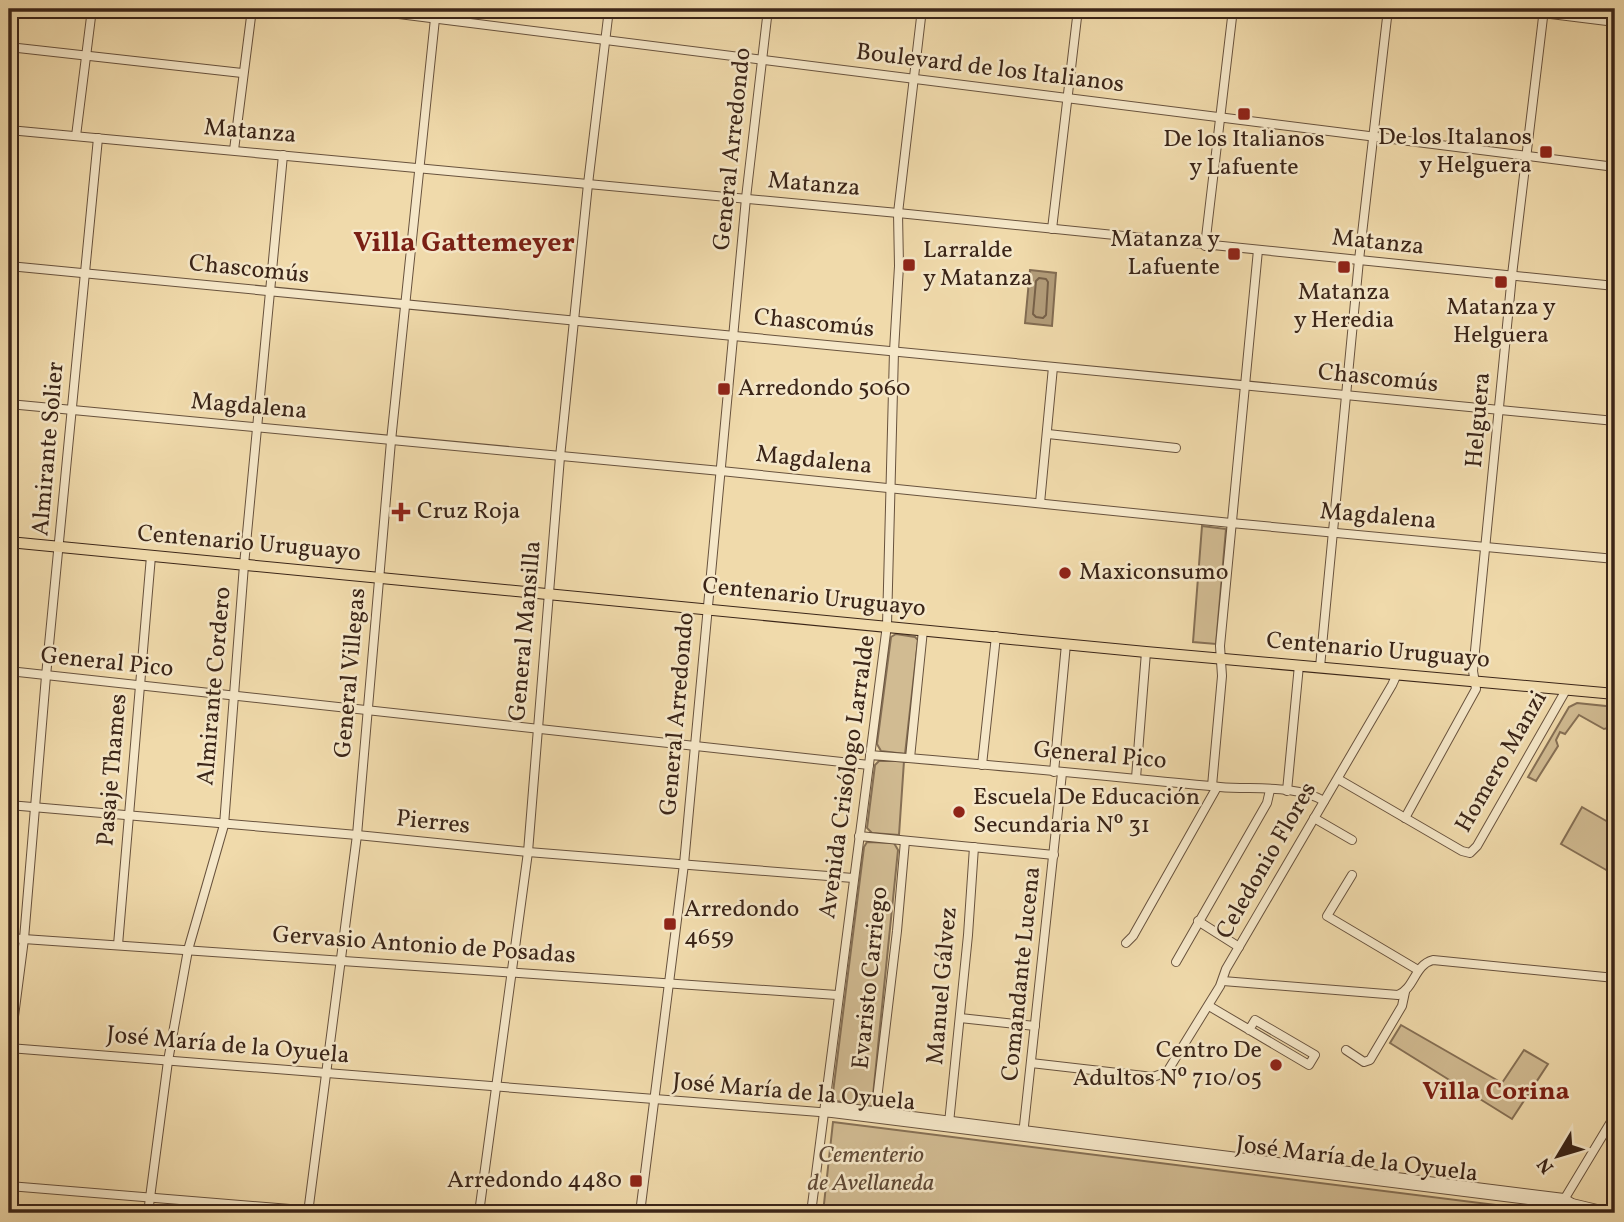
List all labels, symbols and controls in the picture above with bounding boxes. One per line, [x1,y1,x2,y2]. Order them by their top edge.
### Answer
street label: Boulevard de los Italianos [854,36,1126,102]
street label: General Arredondo [705,46,761,252]
marker: De los Italianos y Lafuente [1236,106,1252,122]
street label: Matanza [202,111,298,153]
place label: De los Italanos y Helguera [1378,121,1532,183]
place label: De los Italianos y Lafuente [1163,123,1325,185]
marker: De los Italanos y Helguera [1538,144,1554,160]
street label: Matanza [766,164,862,206]
street label: Matanza [1330,221,1426,265]
place label: Matanza y Lafuente [1110,223,1220,285]
district label: Villa Gattemeyer [353,224,575,263]
place label: Larralde y Matanza [923,234,1033,296]
marker: Matanza y Lafuente [1226,246,1242,262]
street label: Chascomús [187,247,311,293]
marker: Larralde y Matanza [901,257,917,273]
marker: Matanza y Heredia [1336,259,1352,275]
marker: Matanza y Helguera [1493,274,1509,290]
place label: Matanza y Heredia [1294,276,1394,338]
place label: Matanza y Helguera [1446,291,1556,353]
street label: Chascomús [752,301,876,347]
street label: Chascomús [1316,356,1440,402]
street label: Almirante Solier [24,360,74,538]
street label: Helguera [1458,371,1500,469]
place label: Arredondo 5060 [738,372,911,406]
marker: Arredondo 5060 [716,381,732,397]
street label: Magdalena [189,385,309,429]
street label: Magdalena [754,438,874,484]
place label: Cruz Roja [417,495,521,529]
street label: Magdalena [1318,495,1438,539]
marker: Cruz Roja [391,502,411,522]
street label: Centenario Uruguayo [136,517,362,571]
street label: General Mansilla [501,539,551,723]
place label: Maxiconsumo [1079,556,1228,590]
marker: Maxiconsumo [1057,565,1073,581]
street label: Centenario Uruguayo [701,569,927,627]
street label: Almirante Cordero [189,585,241,787]
street label: General Villegas [327,587,375,759]
street label: General Arredondo [652,611,704,817]
street label: Centenario Uruguayo [1265,624,1491,678]
street label: Avenida Crisólogo Larralde [811,633,885,921]
street label: General Pico [39,639,175,687]
street label: Homero Manzi [1448,685,1556,839]
street label: Pasaje Thames [89,692,137,848]
street label: General Pico [1032,733,1168,779]
street label: Celedonio Flores [1208,776,1326,946]
place label: Escuela De Educación Secundaria Nº 31 [973,781,1200,843]
street label: Pierres [394,802,472,844]
marker: Escuela De Educación Secundaria Nº 31 [951,804,967,820]
street label: Comandante Lucena [994,865,1050,1083]
street label: Evaristo Carriego [844,885,898,1071]
place label: Arredondo 4659 [684,893,799,955]
street label: Manuel Gálvez [919,906,967,1066]
marker: Arredondo 4659 [662,916,678,932]
street label: Gervasio Antonio de Posadas [271,918,577,974]
street label: José María de la Oyuela [105,1018,351,1074]
place label: Centro De Adultos Nº 710/05 [1073,1034,1262,1096]
marker: Centro De Adultos Nº 710/05 [1268,1057,1284,1073]
street label: José María de la Oyuela [671,1065,917,1121]
district label: Villa Corina [1422,1074,1570,1110]
north arrow [1522,1120,1592,1190]
street label: José María de la Oyuela [1234,1128,1480,1192]
park label: Cementerio de Avellaneda [808,1139,934,1201]
text: N [1532,1152,1561,1179]
place label: Arredondo 4480 [447,1164,622,1198]
marker: Arredondo 4480 [628,1173,644,1189]

